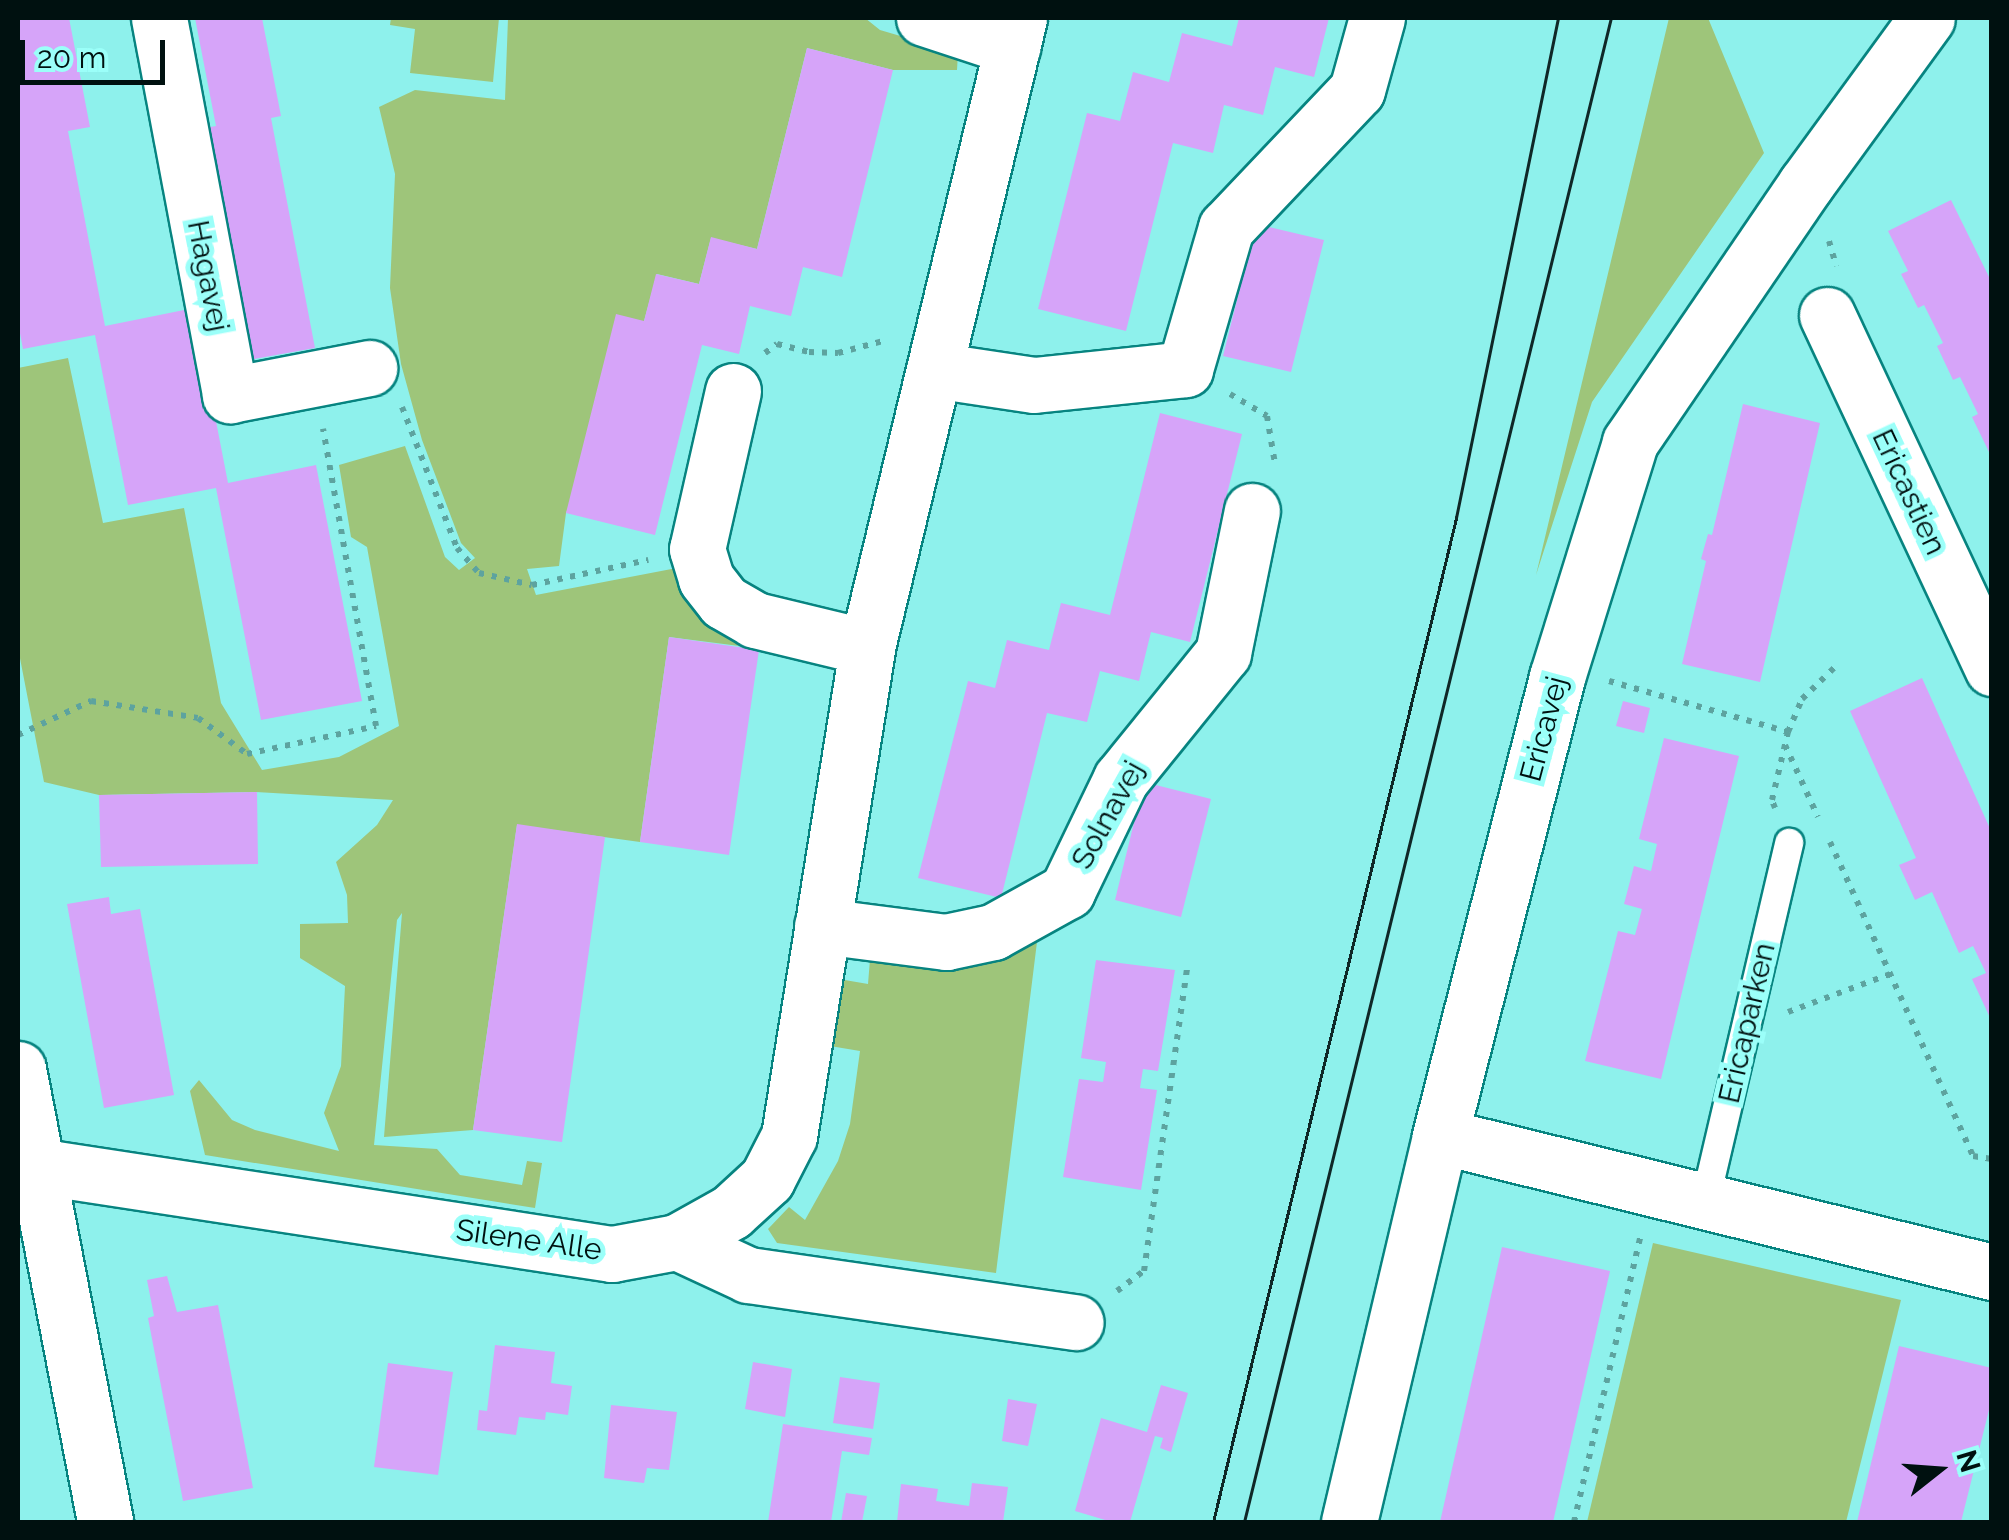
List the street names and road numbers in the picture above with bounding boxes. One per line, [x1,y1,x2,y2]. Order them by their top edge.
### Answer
street label: Hagavej [180,217,236,335]
street label: Ericastien [1864,424,1954,560]
street label: Ericavej [1513,673,1575,785]
street label: Solnavej [1064,755,1152,875]
street label: Ericaparken [1711,939,1783,1107]
street label: Silene Alle [453,1212,605,1268]

